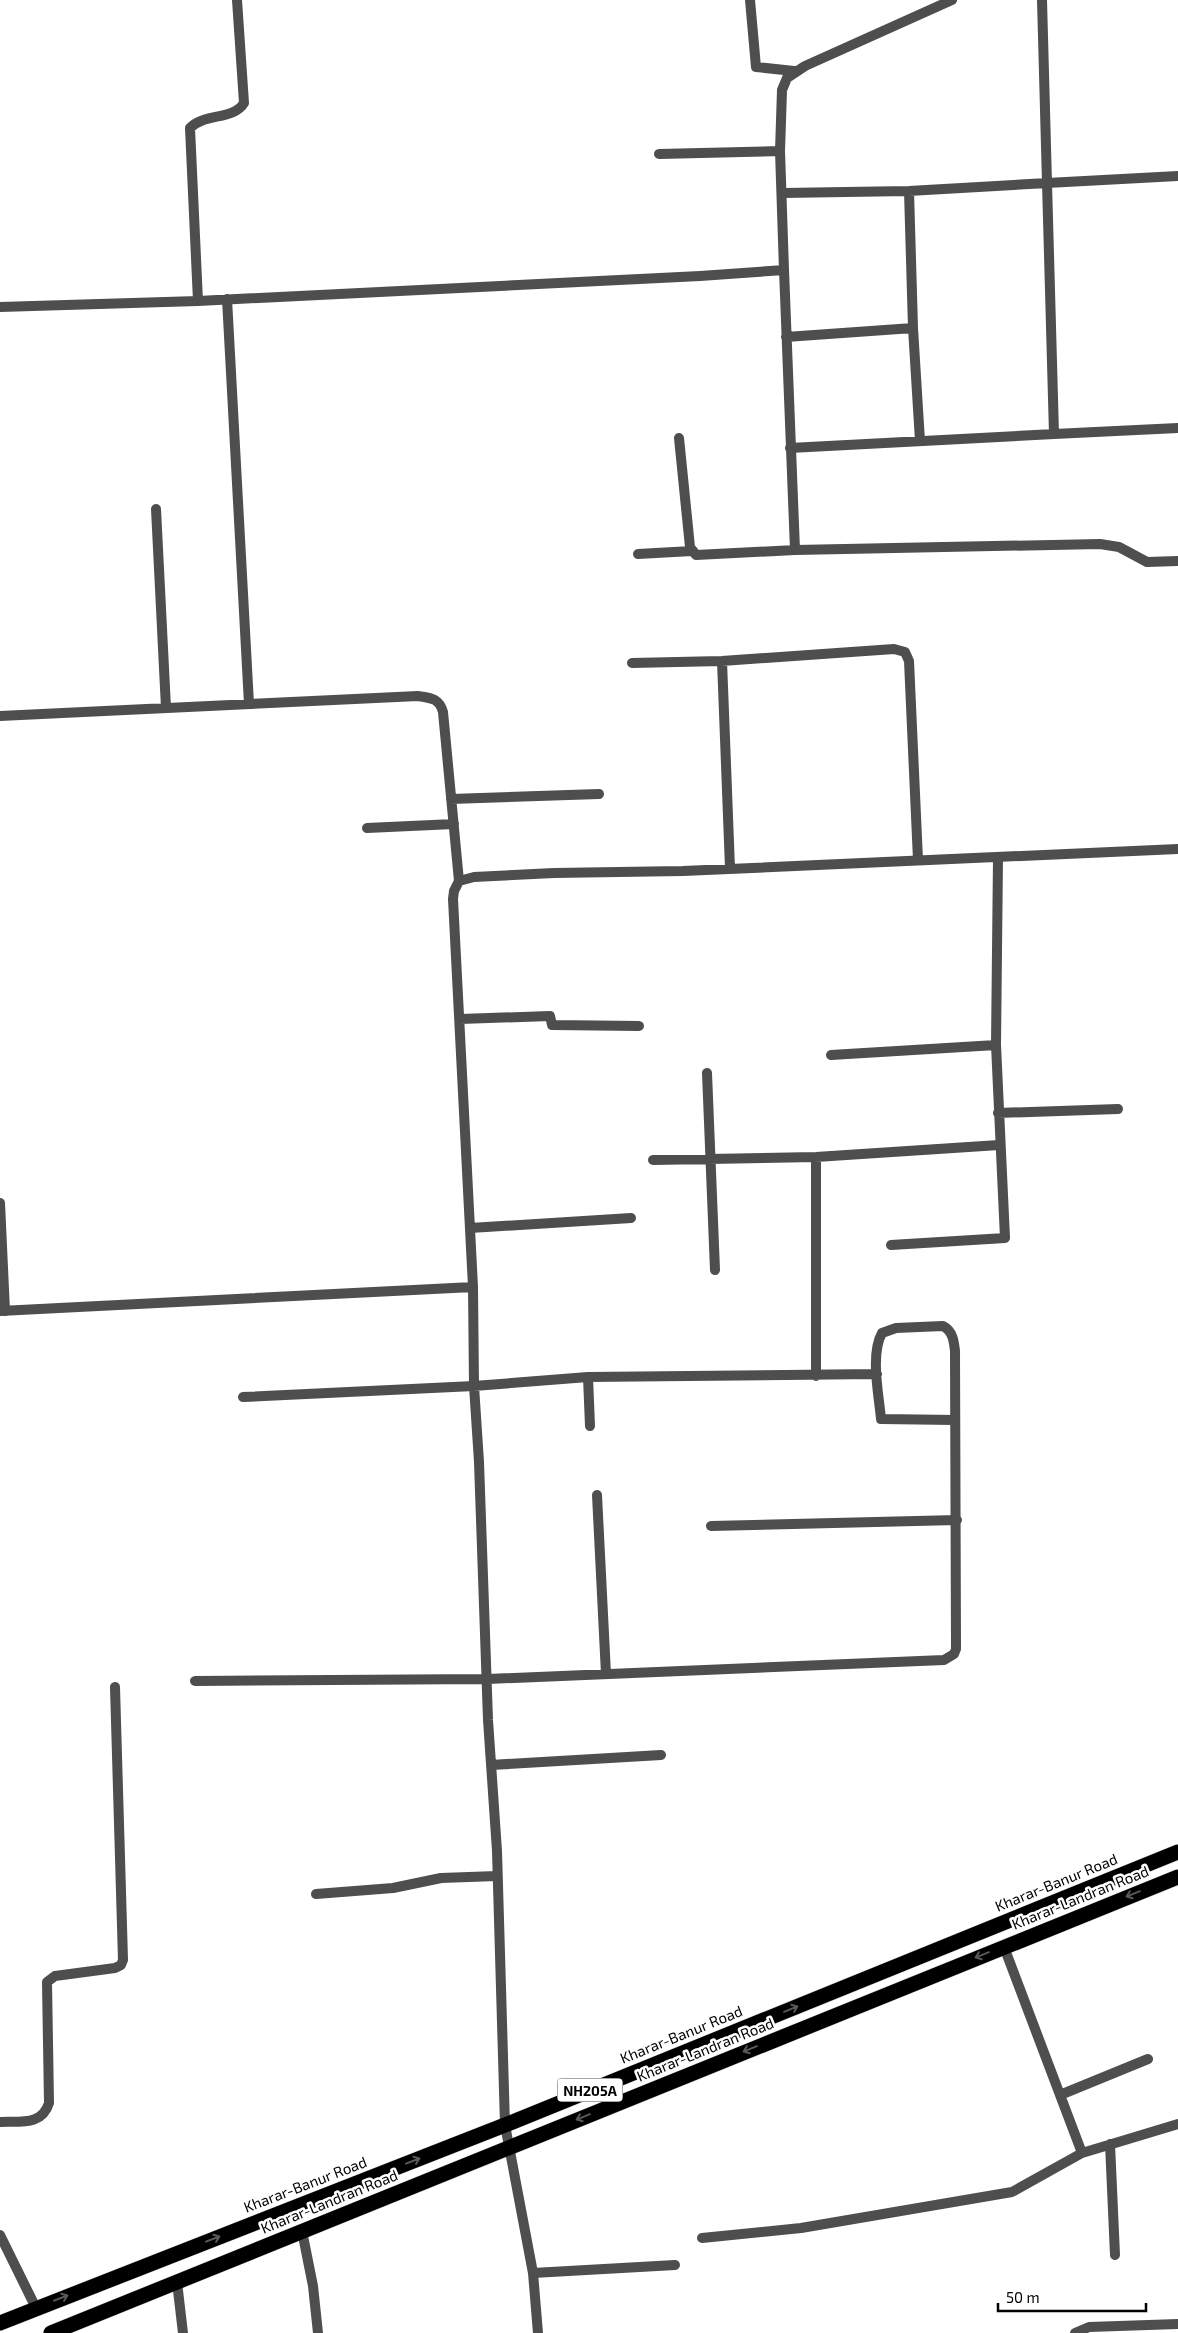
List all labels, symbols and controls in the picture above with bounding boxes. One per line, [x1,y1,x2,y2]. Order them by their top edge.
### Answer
street label: Kharar-Banur Road [992,1849,1120,1915]
street label: Kharar-Landran Road [1009,1861,1151,1933]
one-way arrow [1125,1891,1140,1900]
one-way arrow [975,1951,990,1961]
street label: Kharar-Banur Road [617,2001,745,2067]
one-way arrow [783,2003,798,2013]
street label: Kharar-Landran Road [634,2013,776,2085]
one-way arrow [743,2045,758,2055]
road number: NH205A [558,2078,622,2102]
one-way arrow [576,2113,592,2122]
street label: Kharar-Banur Road [241,2152,369,2216]
one-way arrow [405,2156,420,2165]
street label: Kharar-Landran Road [258,2165,400,2237]
one-way arrow [205,2234,220,2243]
scale bar [998,2280,1146,2312]
text: 50 m [1006,2288,1040,2306]
one-way arrow [53,2293,69,2302]

